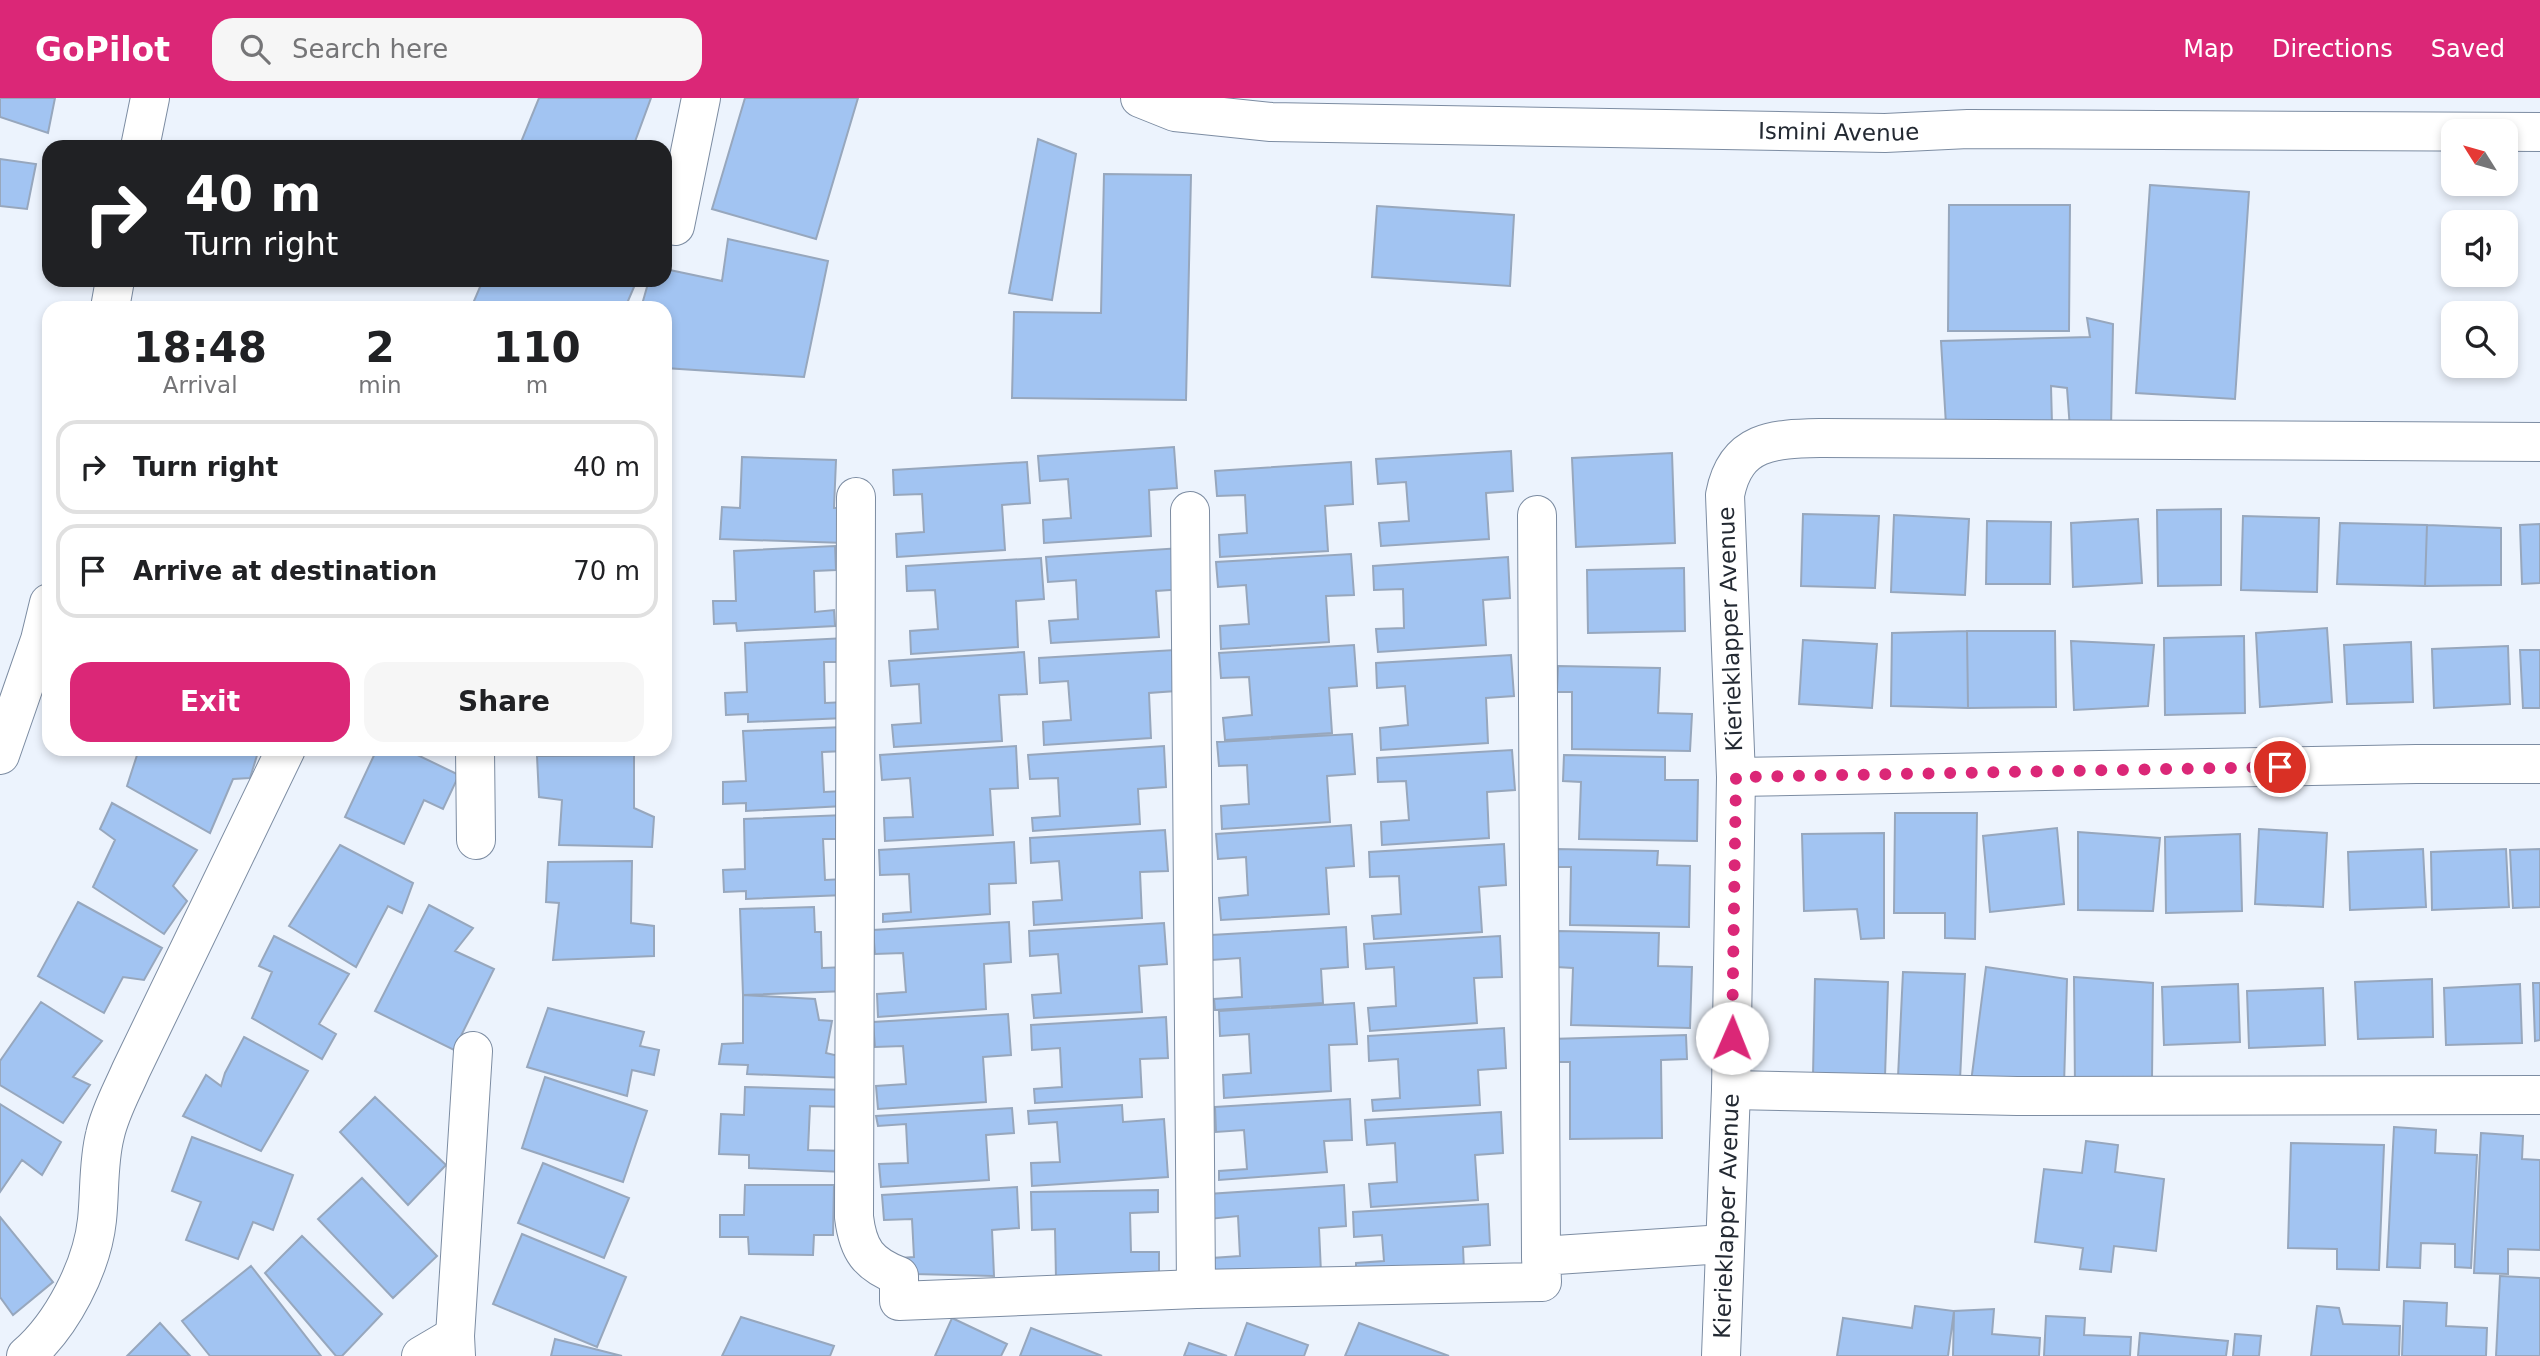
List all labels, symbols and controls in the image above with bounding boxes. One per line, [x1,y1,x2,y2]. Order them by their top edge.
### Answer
search box [212,18,702,81]
text: GoPilot [35,30,170,69]
icon: search [236,30,274,68]
text: Search here [292,34,448,64]
text: Map [2183,35,2234,63]
text: Directions [2272,35,2393,63]
text: Saved [2431,35,2505,63]
street label: Ismini Avenue [1758,118,1920,146]
north arrow [2441,119,2518,196]
map controls [2441,119,2518,378]
text: 40 m [185,166,321,223]
icon: right [70,168,161,259]
button: sound [2441,210,2518,287]
text: Turn right [185,225,338,263]
button: search [2441,301,2518,378]
text: 18:48 [133,323,267,372]
text: 2 [365,323,395,372]
text: 110 [493,323,581,372]
text: Arrival [163,372,238,398]
text: min [358,372,402,398]
text: m [526,372,548,398]
icon: right [74,448,112,486]
text: Turn right [133,452,278,482]
text: 40 m [573,452,640,482]
street label: Kierieklapper Avenue [1713,506,1747,752]
icon: arrive [74,552,112,590]
text: Arrive at destination [133,556,437,586]
text: 70 m [573,556,640,586]
button: Exit [70,662,350,742]
button: Share [364,662,644,742]
pin [2250,737,2310,797]
icon: arrive [2261,748,2299,786]
position arrow [1695,1001,1769,1075]
street label: Kierieklapper Avenue [1709,1093,1744,1339]

